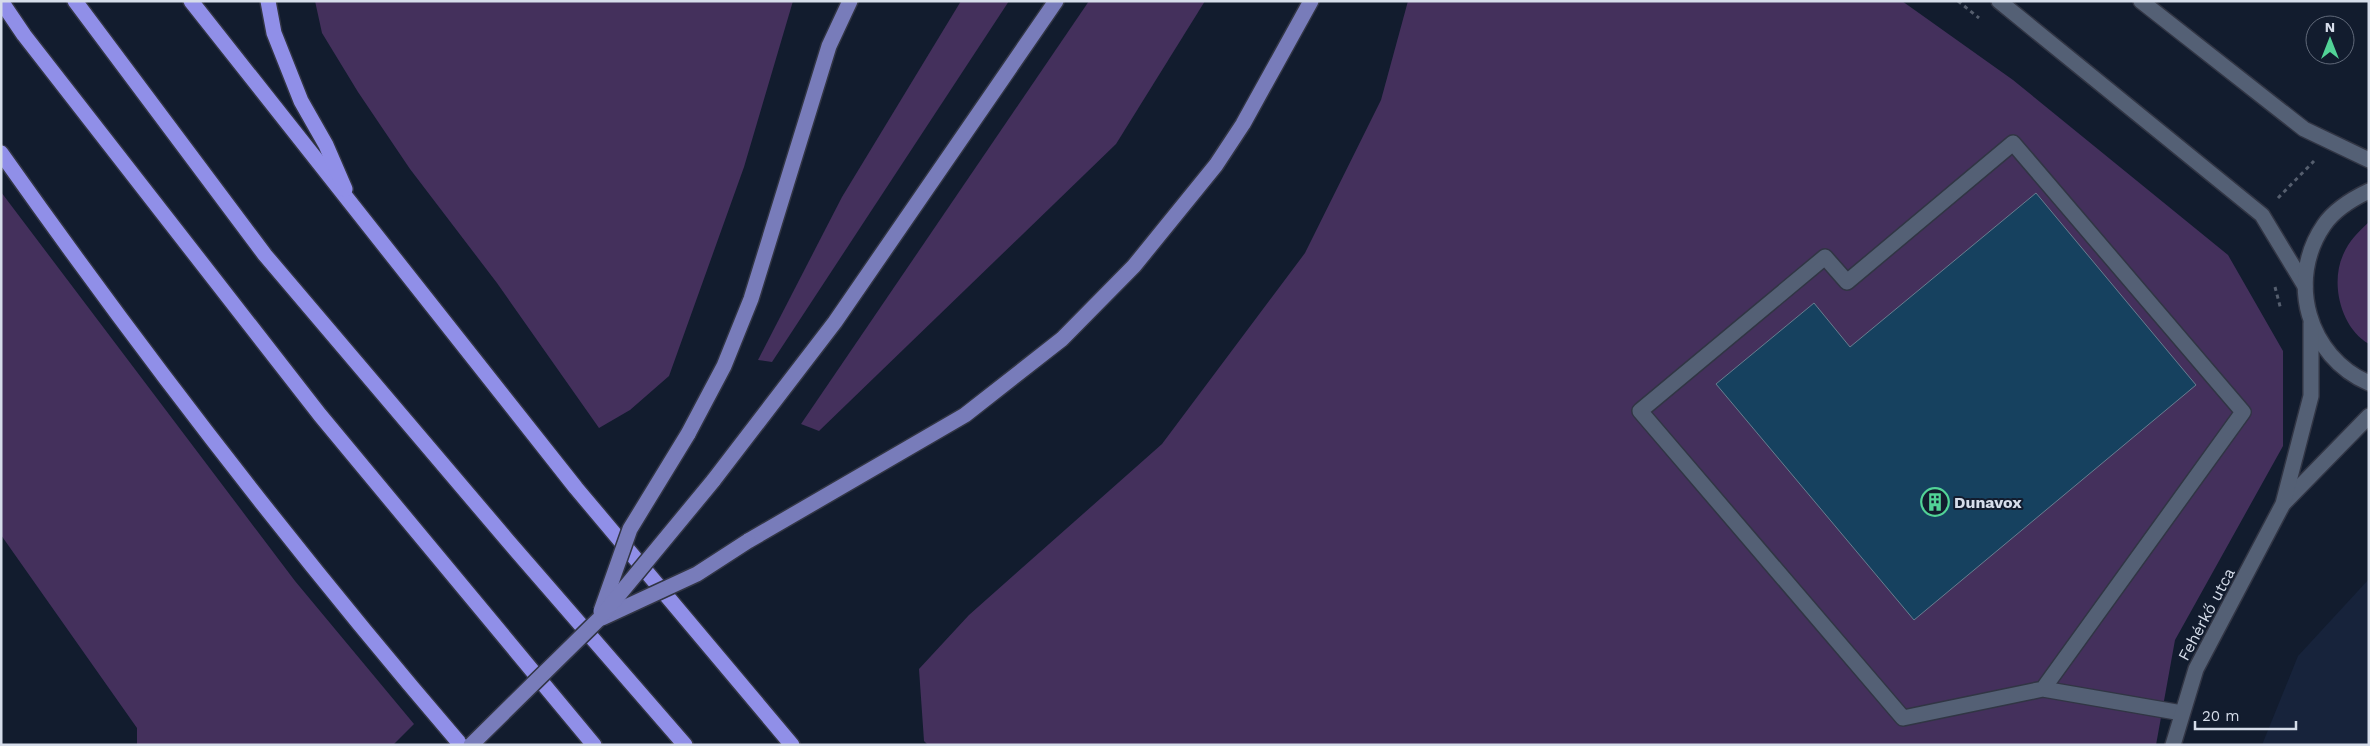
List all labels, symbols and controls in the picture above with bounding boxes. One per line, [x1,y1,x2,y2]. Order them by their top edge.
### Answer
north arrow [2305,15,2355,65]
text: N [2325,19,2335,35]
building icon: Dunavox [1920,487,1950,517]
place label: Dunavox [1954,493,2022,512]
street label: Fehérkő utca [2174,565,2239,664]
scale bar [2195,698,2296,730]
text: 20 m [2202,707,2240,725]

